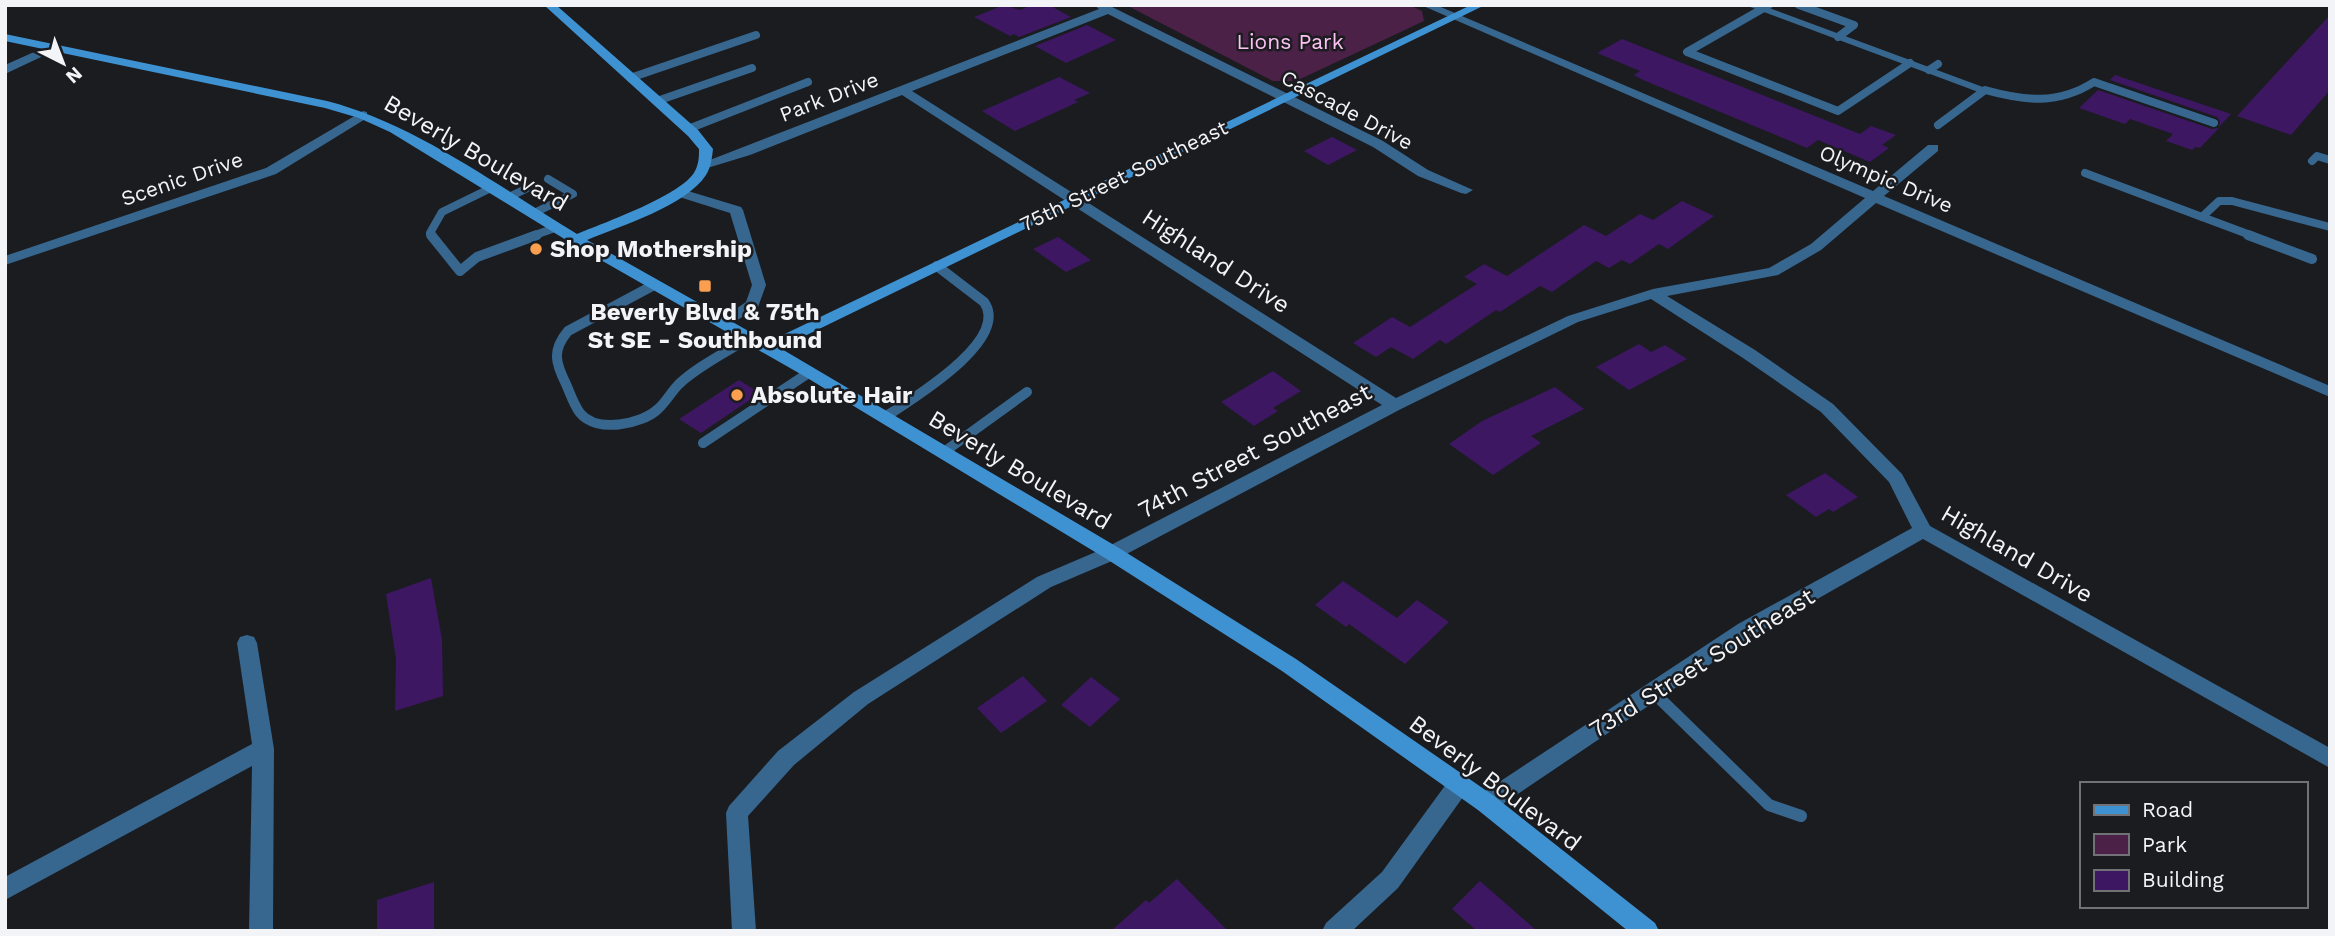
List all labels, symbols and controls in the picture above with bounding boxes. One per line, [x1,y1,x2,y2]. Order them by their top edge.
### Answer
north arrow [28,28,98,98]
park label: Lions Park [1236,29,1344,54]
text: N [61,62,87,89]
street label: Cascade Drive [1277,64,1417,155]
street label: Park Drive [776,66,882,127]
street label: Beverly Boulevard [379,89,573,217]
street label: 75th Street Southeast [1016,114,1232,237]
street label: Olympic Drive [1816,139,1957,218]
street label: Scenic Drive [118,146,246,211]
street label: Highland Drive [1137,203,1295,319]
place label: Shop Mothership [550,235,752,263]
marker: Shop Mothership [528,241,544,257]
marker: Beverly Blvd & 75th St SE - Southbound [697,278,713,294]
place label: Beverly Blvd & 75th St SE - Southbound [588,298,822,354]
street label: 74th Street Southeast [1134,378,1376,524]
place label: Absolute Hair [751,381,913,409]
marker: Absolute Hair [729,387,745,403]
street label: Beverly Boulevard [924,404,1116,536]
street label: Highland Drive [1936,499,2098,609]
street label: 73rd Street Southeast [1584,582,1820,744]
street label: Beverly Boulevard [1404,709,1586,857]
legend [2080,782,2307,908]
text: Road [2142,797,2193,822]
text: Park [2142,832,2187,857]
text: Building [2142,867,2224,892]

